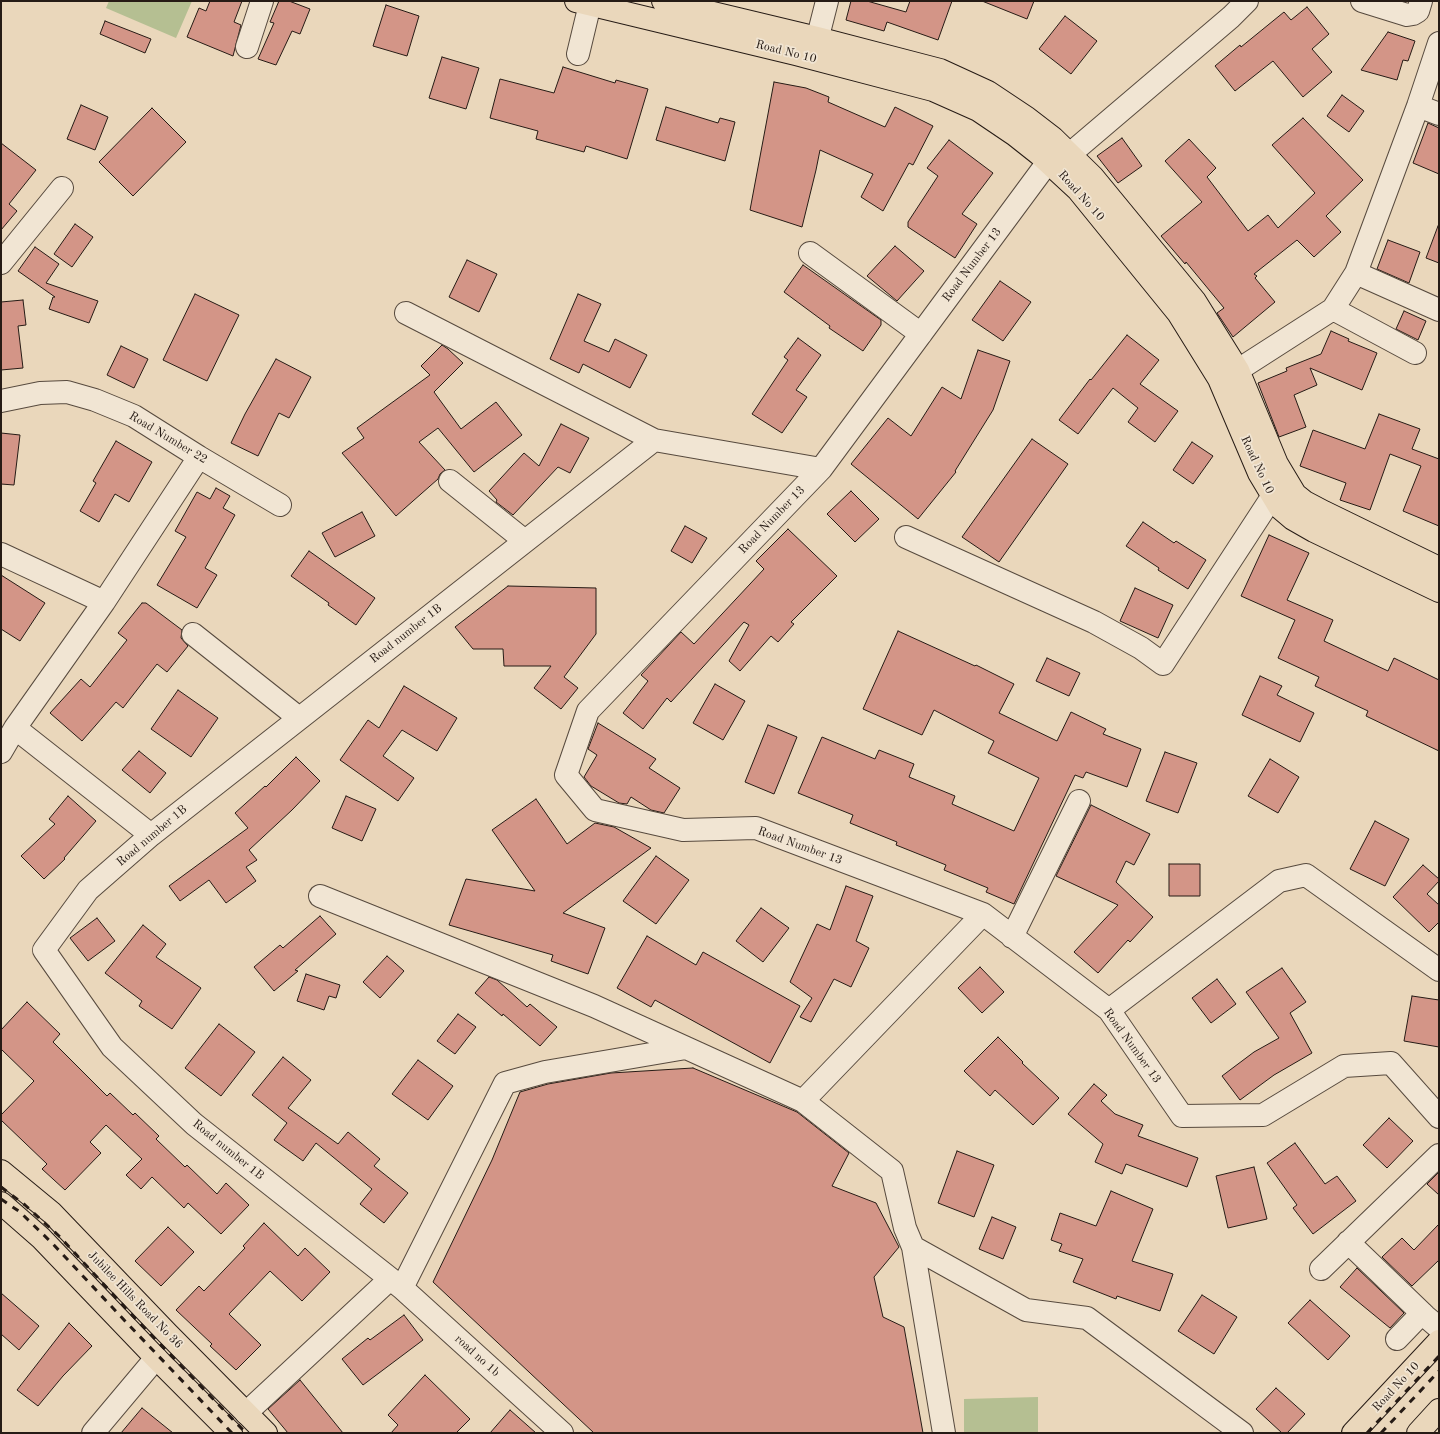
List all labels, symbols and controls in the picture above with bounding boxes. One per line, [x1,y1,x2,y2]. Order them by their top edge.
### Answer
street label: Road No 10 [754,37,818,67]
street label: Road No 10 [1055,168,1107,224]
street label: Road Number 13 [939,225,1005,305]
street label: Road Number 22 [126,409,210,467]
street label: Road No 10 [1237,434,1277,496]
street label: Road Number 13 [736,483,808,557]
street label: Road number 1B [367,601,445,667]
street label: Road number 1B [114,802,190,870]
street label: Road Number 13 [756,824,844,868]
street label: Road Number 13 [1100,1006,1164,1086]
street label: Road number 1B [189,1117,267,1183]
street label: Jubilee Hills Road No 36 [85,1248,185,1352]
street label: road no 1b [452,1332,502,1380]
street label: Road No 10 [1369,1359,1423,1415]

